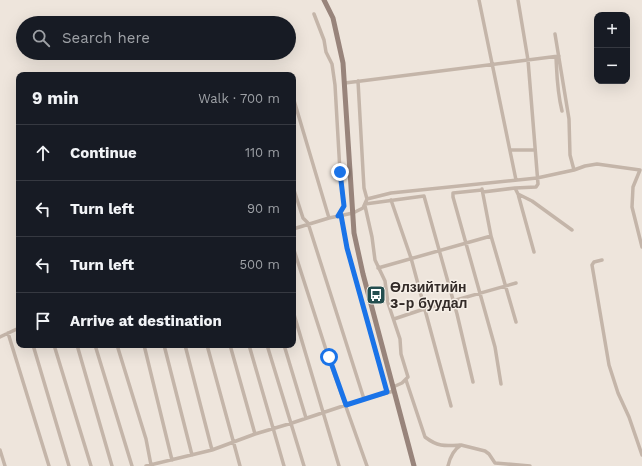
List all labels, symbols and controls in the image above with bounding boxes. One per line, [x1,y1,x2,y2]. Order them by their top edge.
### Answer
map controls [594,12,630,84]
button: + [594,12,630,48]
search box [16,16,296,60]
icon: search [30,27,52,49]
text: Search here [62,29,150,47]
button: − [594,48,630,84]
text: 9 min [32,88,79,108]
text: Walk · 700 m [198,91,280,106]
icon: ahead [32,142,54,164]
text: Continue [70,144,137,162]
text: 110 m [245,145,280,160]
route end [331,163,349,181]
icon: left [32,198,54,220]
text: Turn left [70,200,134,218]
text: 90 m [247,201,280,216]
icon: left [32,254,54,276]
text: Turn left [70,256,134,274]
text: 500 m [239,257,280,272]
place label: Өлзийтийн 3-р буудал [390,279,468,311]
bus stop icon: Өлзийтийн 3-р буудал [365,284,387,306]
icon: arrive [32,310,54,332]
text: Arrive at destination [70,312,222,330]
route start [320,348,338,366]

